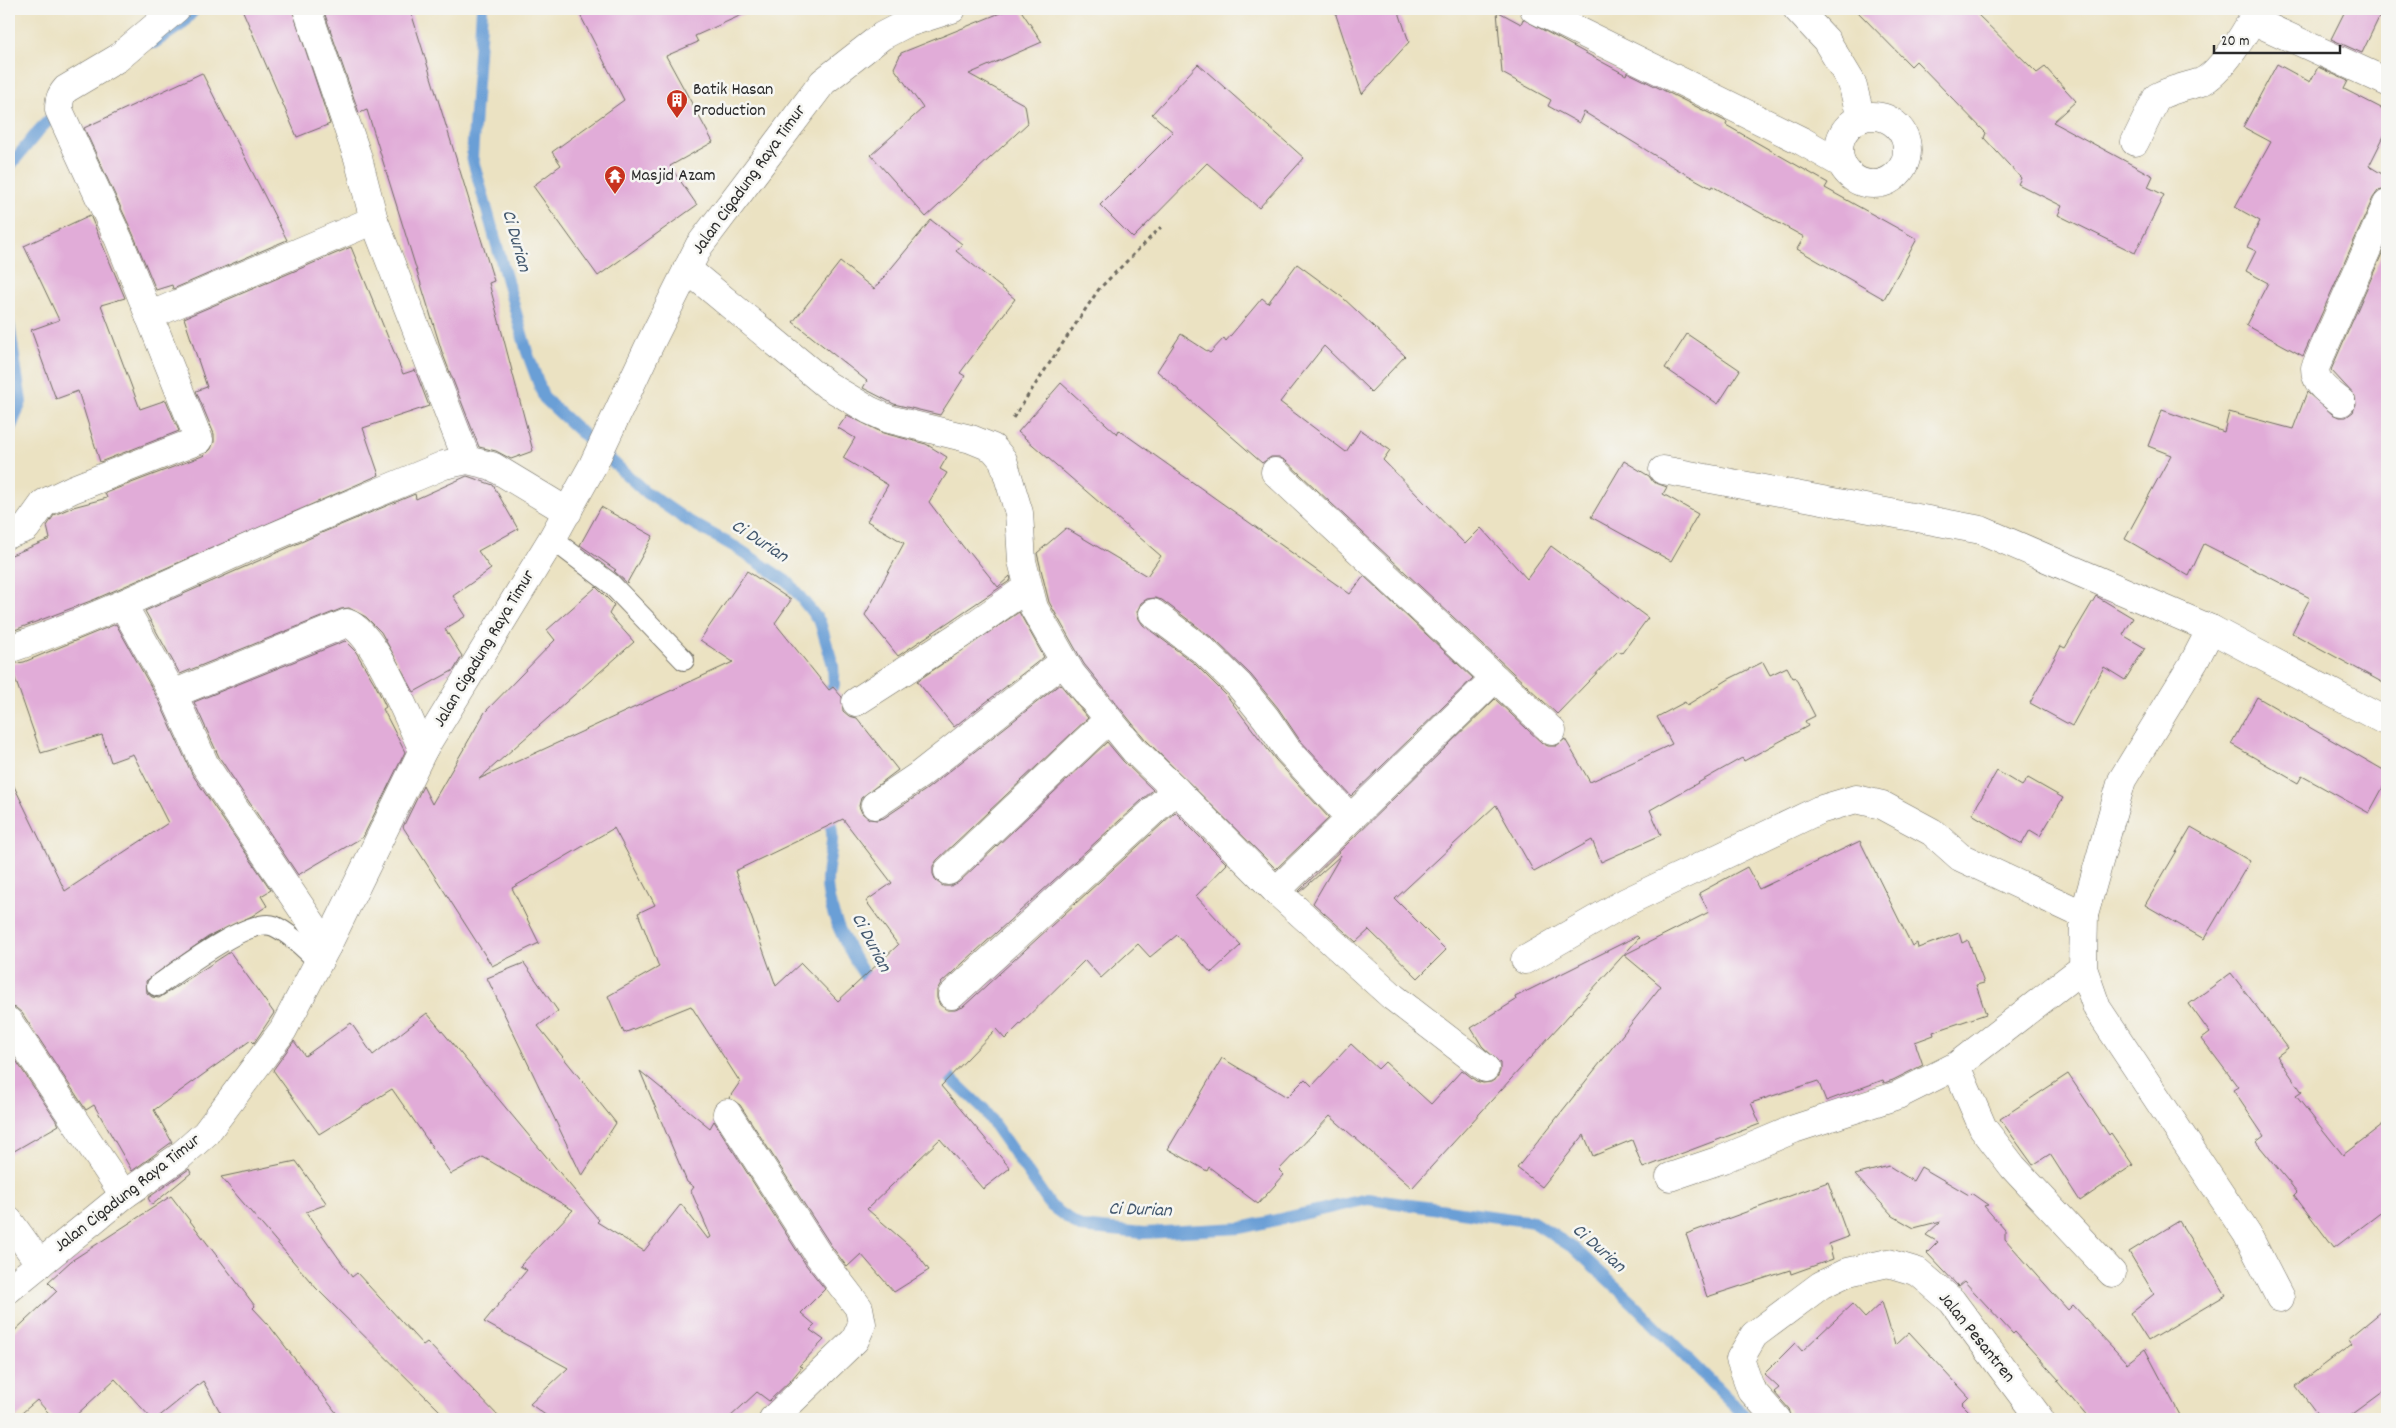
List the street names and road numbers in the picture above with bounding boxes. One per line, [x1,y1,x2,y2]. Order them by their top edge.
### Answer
street label: Jalan Cigadung Raya Timur [687,100,813,260]
street label: Jalan Cigadung Raya Timur [428,565,542,732]
street label: Jalan Cigadung Raya Timur [50,1129,207,1259]
street label: Jalan Pesantren [1932,1287,2020,1389]

